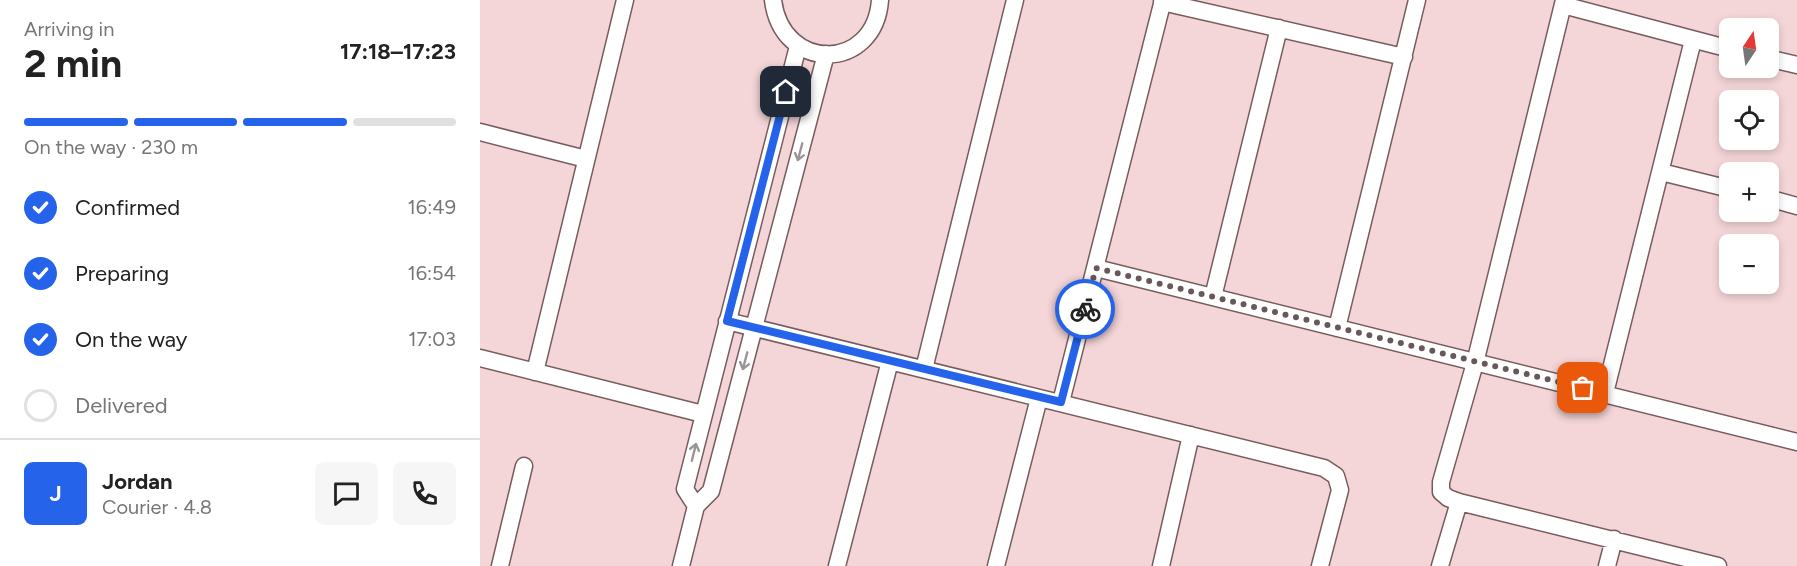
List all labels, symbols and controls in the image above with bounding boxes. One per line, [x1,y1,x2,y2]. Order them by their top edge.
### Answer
text: Arriving in [24,17,114,41]
north arrow [1719,18,1779,78]
map controls [1719,18,1779,294]
text: 17:18–17:23 [340,38,456,65]
text: 2 min [24,40,122,87]
pin [760,66,811,117]
icon: home [769,75,802,108]
button: locate [1719,90,1779,150]
text: On the way · 230 m [24,135,198,159]
one-way arrow [794,142,806,161]
button: + [1719,162,1779,222]
icon: check [24,191,57,224]
text: Confirmed [75,194,180,221]
text: 16:49 [408,195,456,219]
button: − [1719,234,1779,294]
icon: check [24,257,57,290]
text: Preparing [75,260,169,287]
text: 16:54 [407,261,456,285]
courier [1055,279,1115,339]
icon: bike [1069,293,1102,326]
icon: check [24,323,57,356]
text: On the way [75,326,187,353]
text: 17:03 [408,327,456,351]
one-way arrow [739,351,751,370]
pin [1557,362,1608,413]
icon: bag [1566,371,1599,404]
text: Delivered [75,392,168,419]
one-way arrow [688,443,700,462]
button: chat [315,462,378,525]
button: phone [393,462,456,525]
text: Jordan [102,468,173,495]
text: J [49,480,62,507]
text: Courier · 4.8 [102,495,212,519]

